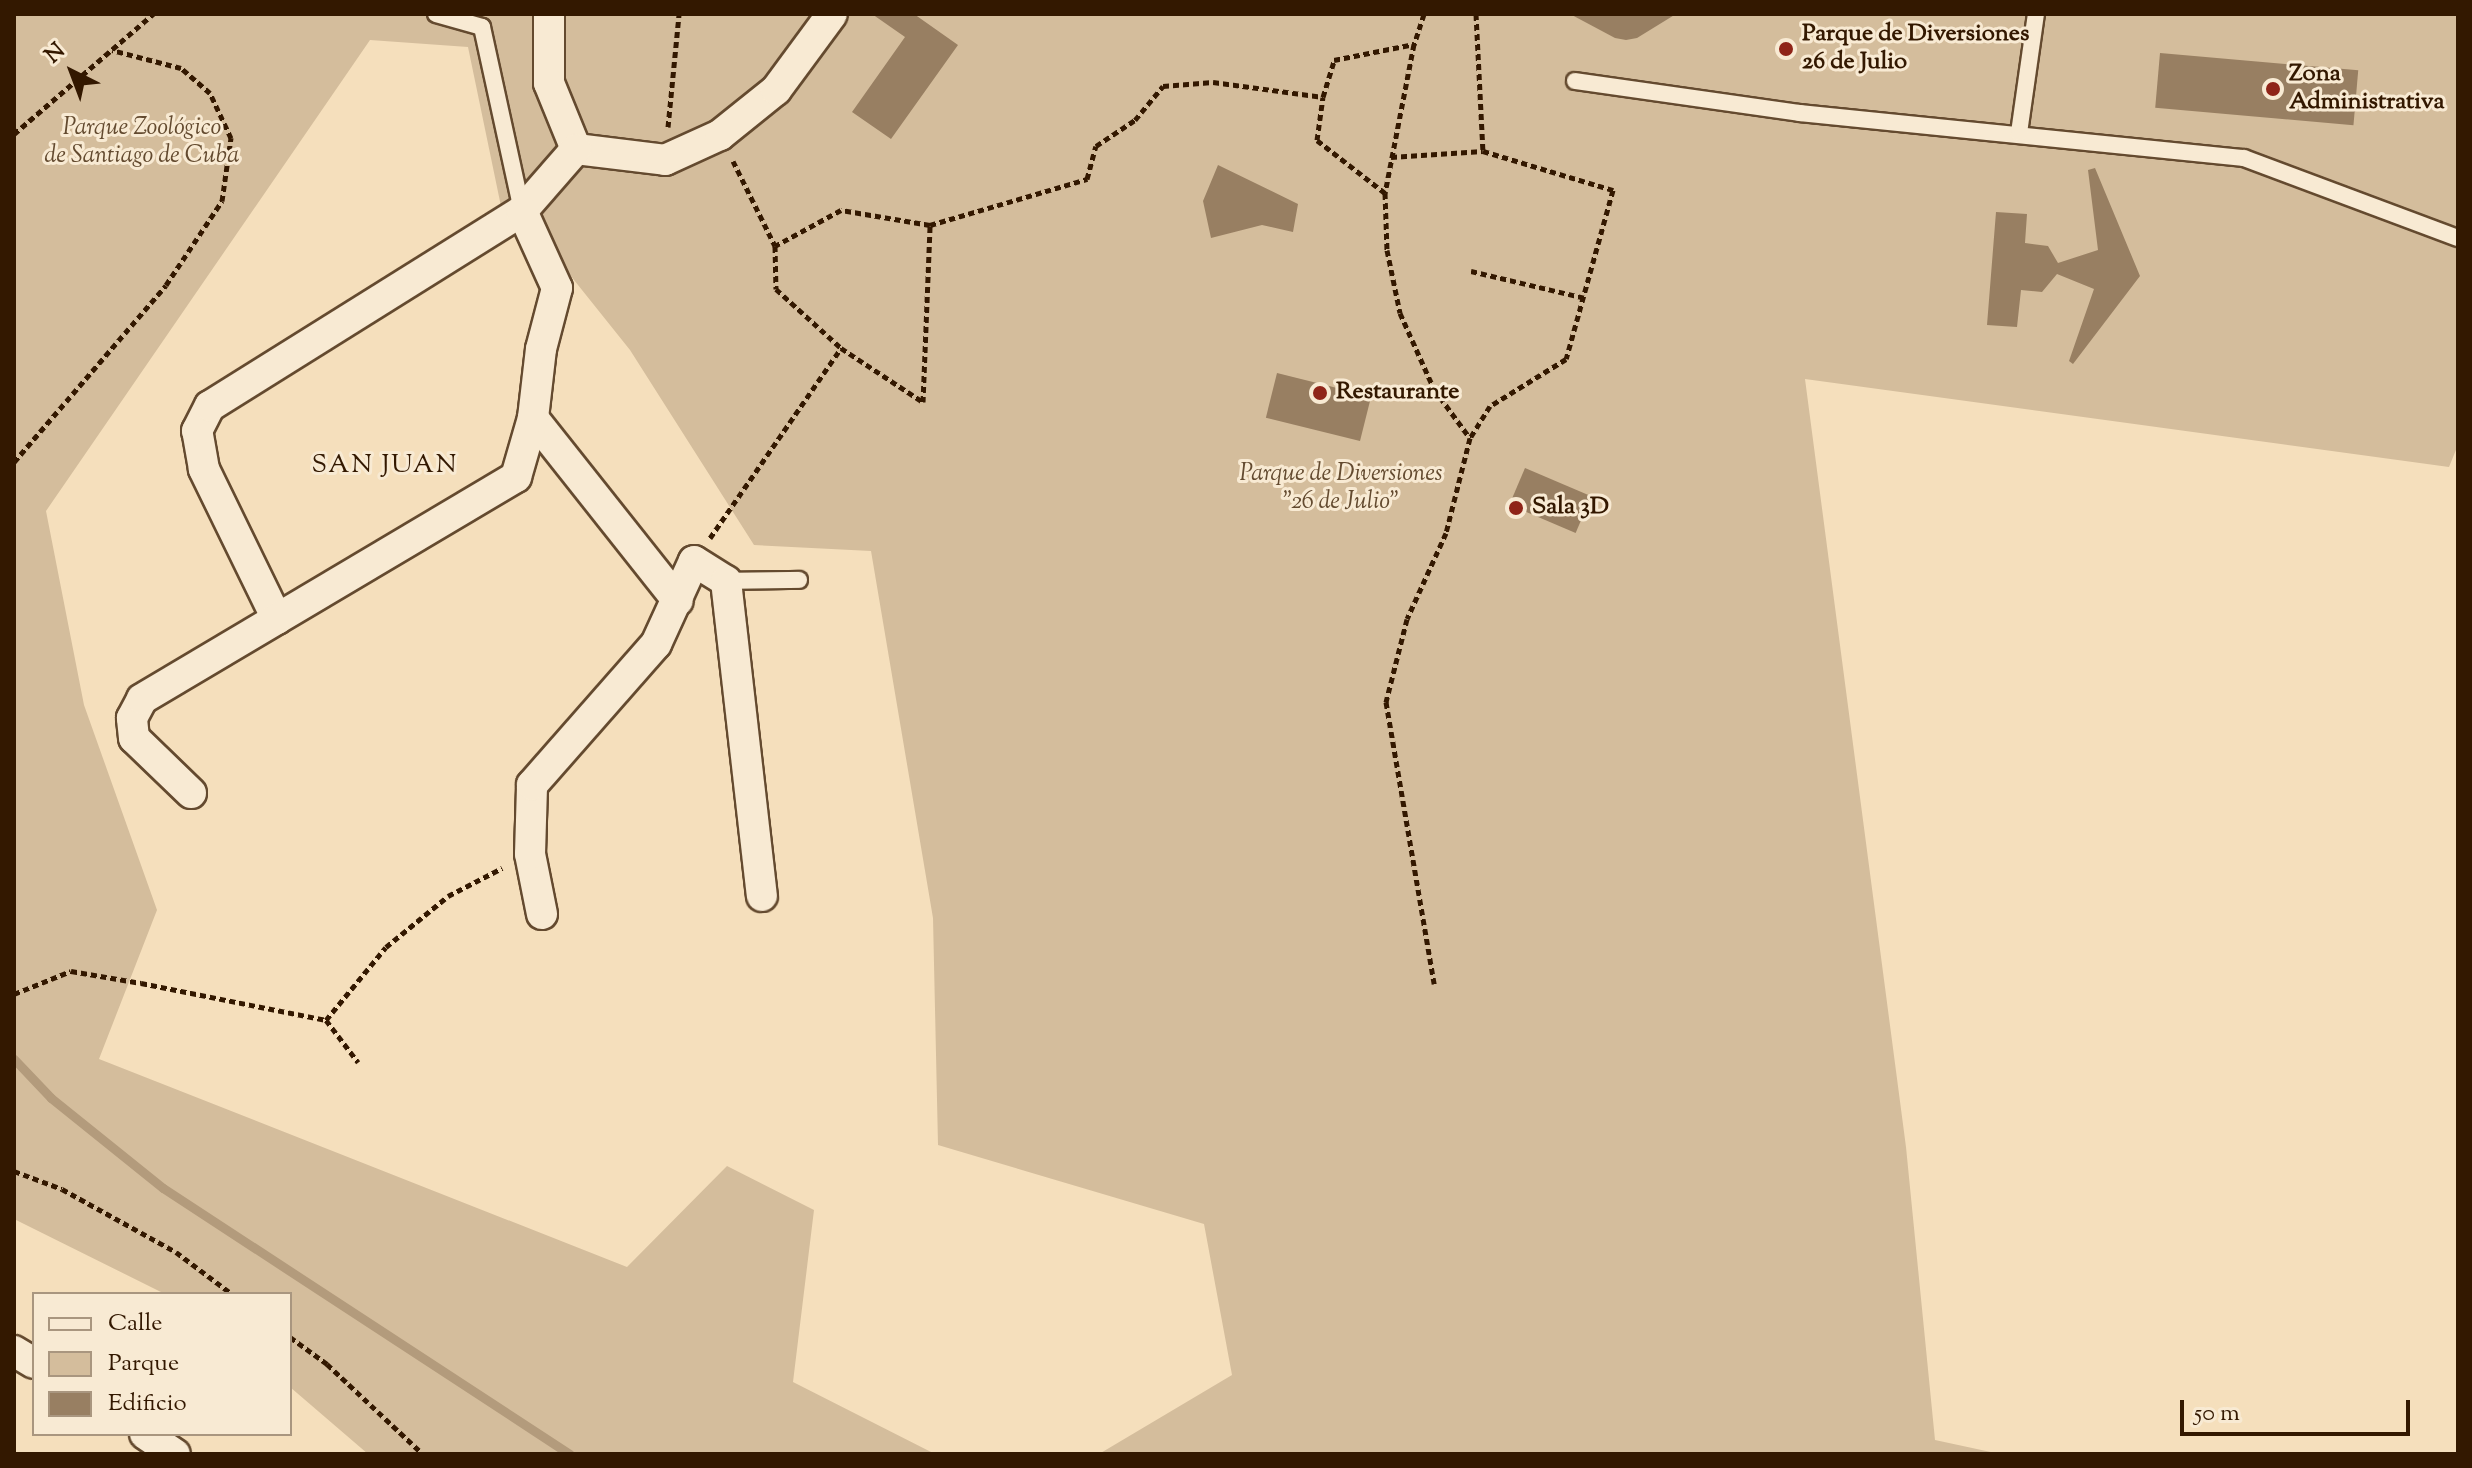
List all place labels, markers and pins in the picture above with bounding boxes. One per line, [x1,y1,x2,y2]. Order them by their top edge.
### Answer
place label: Parque de Diversiones 26 de Julio [1802,21,2029,77]
marker: Parque de Diversiones 26 de Julio [1777,40,1795,58]
place label: Zona Administrativa [2289,61,2445,117]
marker: Zona Administrativa [2264,80,2282,98]
place label: Restaurante [1336,379,1459,407]
marker: Restaurante [1311,384,1329,402]
place label: Sala 3D [1532,494,1609,522]
marker: Sala 3D [1507,499,1525,517]

